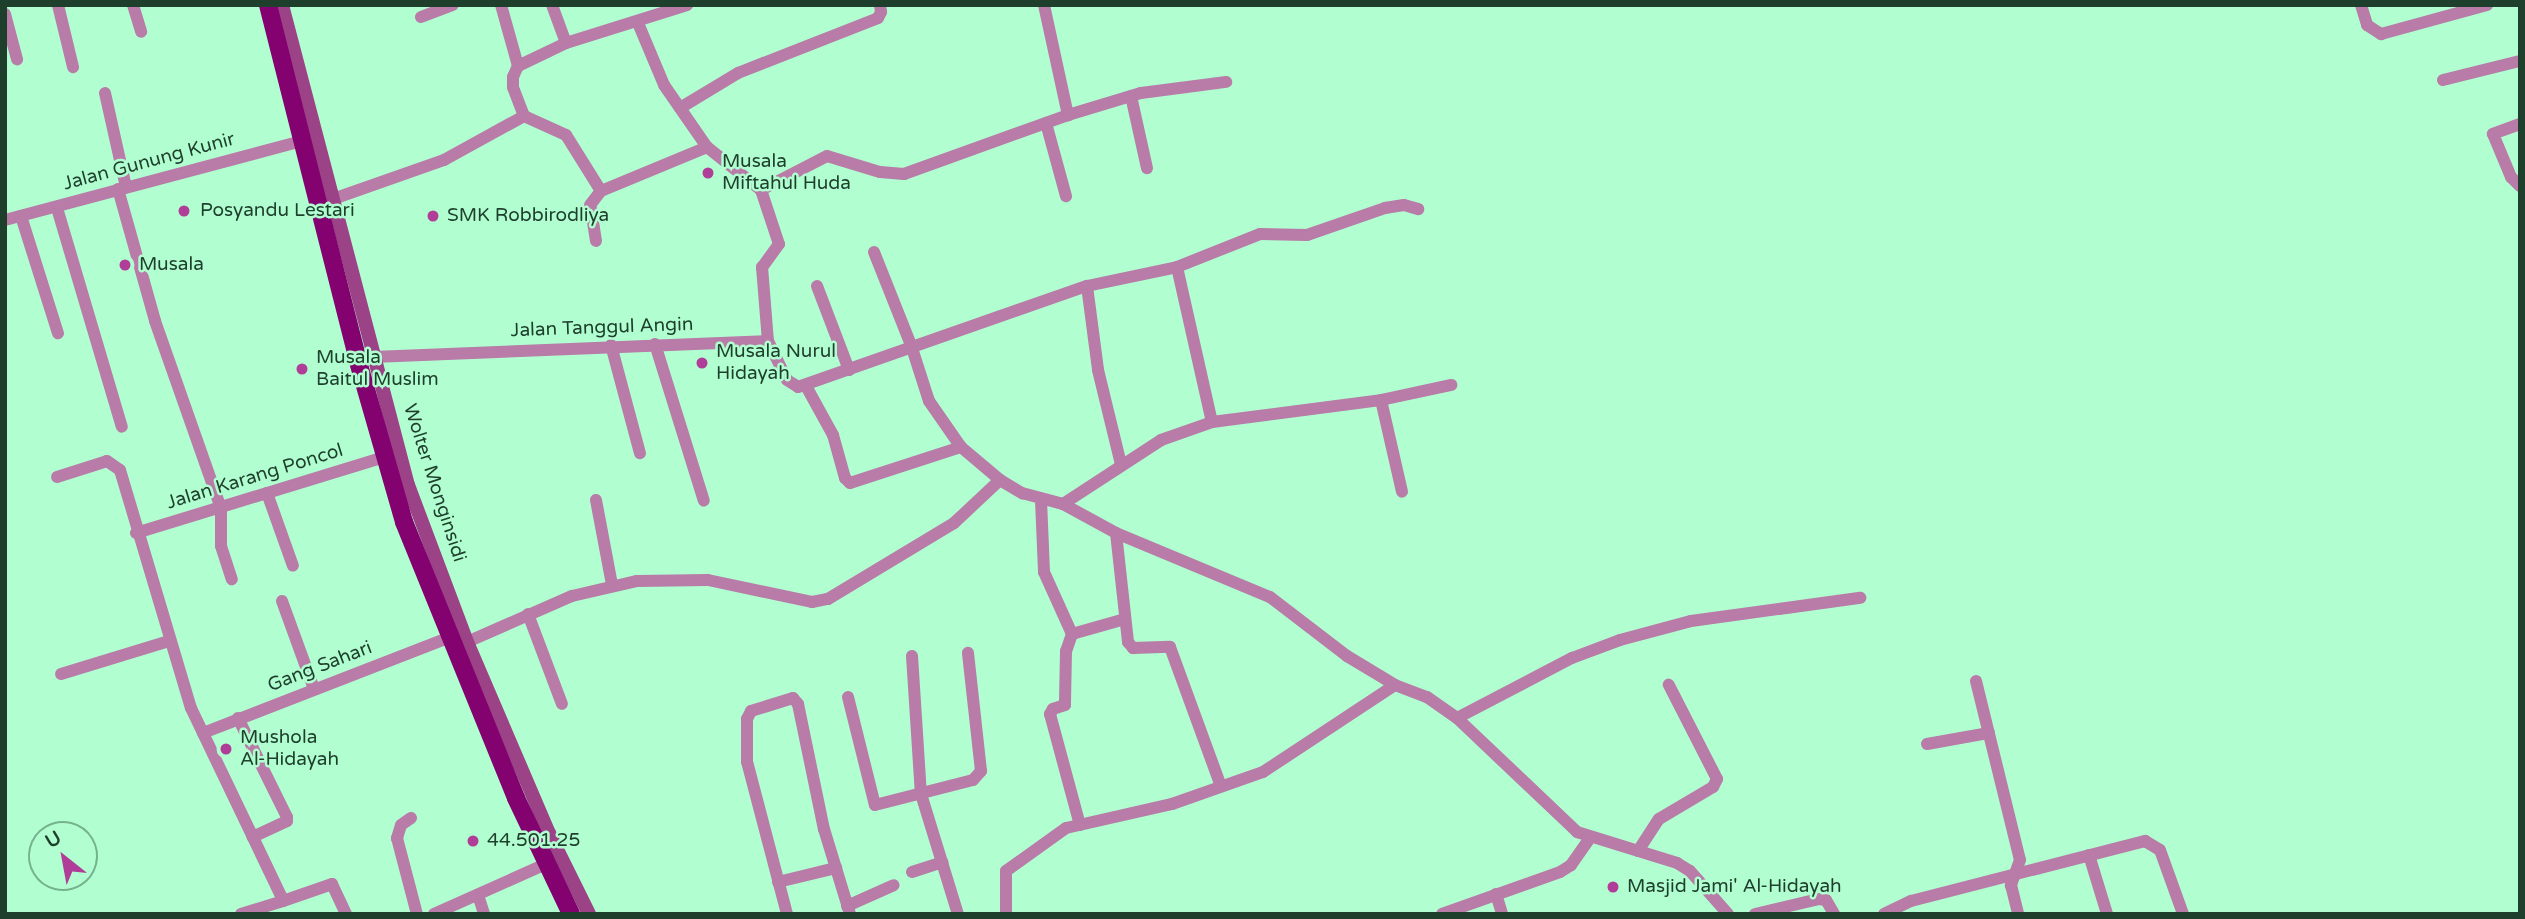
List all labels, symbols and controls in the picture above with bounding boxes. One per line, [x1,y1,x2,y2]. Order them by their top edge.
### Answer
street label: Jalan Gunung Kunir [61,128,237,196]
place label: Musala Miftahul Huda [722,151,851,195]
marker: Musala Miftahul Huda [700,165,716,181]
place label: Posyandu Lestari [200,200,355,222]
marker: Posyandu Lestari [174,201,194,221]
place label: SMK Robbirodliya [447,205,609,227]
marker: SMK Robbirodliya [425,208,441,224]
place label: Musala [139,254,204,276]
marker: Musala [117,257,133,273]
street label: Jalan Tanggul Angin [510,313,694,343]
place label: Musala Nurul Hidayah [716,341,836,385]
place label: Musala Baitul Muslim [316,347,439,391]
marker: Musala Nurul Hidayah [694,355,710,371]
marker: Musala Baitul Muslim [294,361,310,377]
street label: Wolter Monginsidi [398,401,470,565]
street label: Jalan Karang Poncol [164,439,346,515]
street label: Gang Sahari [264,637,376,697]
place label: Mushola Al-Hidayah [240,727,339,771]
marker: Mushola Al-Hidayah [218,741,234,757]
north arrow [28,821,98,891]
text: U [41,827,65,853]
place label: 44.501.25 [487,830,580,852]
marker: 44.501.25 [465,833,481,849]
place label: Masjid Jami' Al-Hidayah [1627,876,1842,898]
marker: Masjid Jami' Al-Hidayah [1605,879,1621,895]

